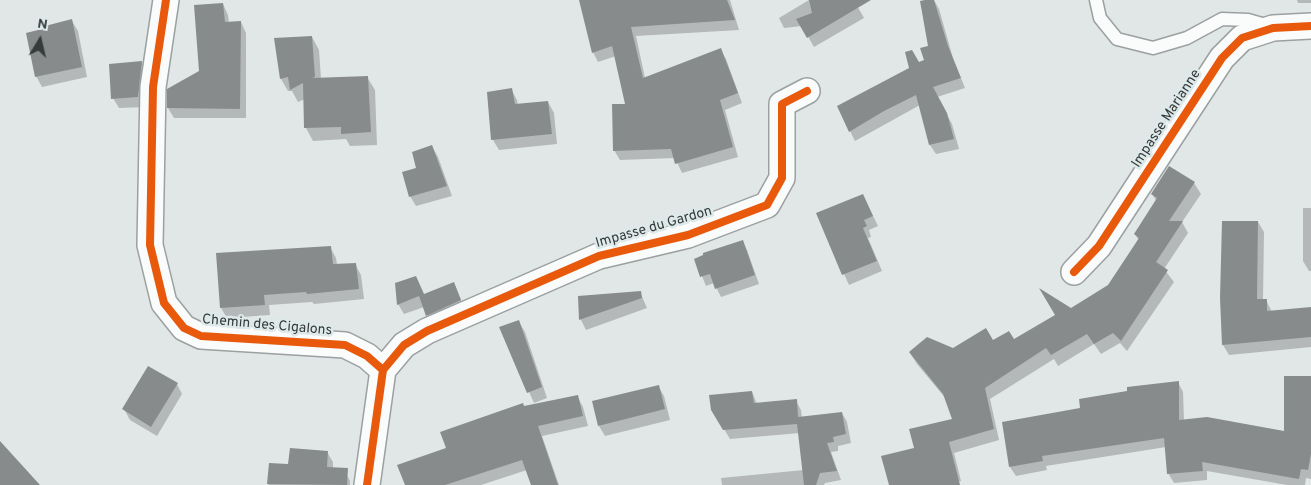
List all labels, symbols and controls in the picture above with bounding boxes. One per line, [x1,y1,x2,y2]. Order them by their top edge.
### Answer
north arrow [15,15,65,65]
text: N [36,16,49,34]
street label: Impasse Marianne [1129,67,1205,171]
street label: Impasse du Gardon [594,203,714,253]
street label: Chemin des Cigalons [201,312,333,340]

